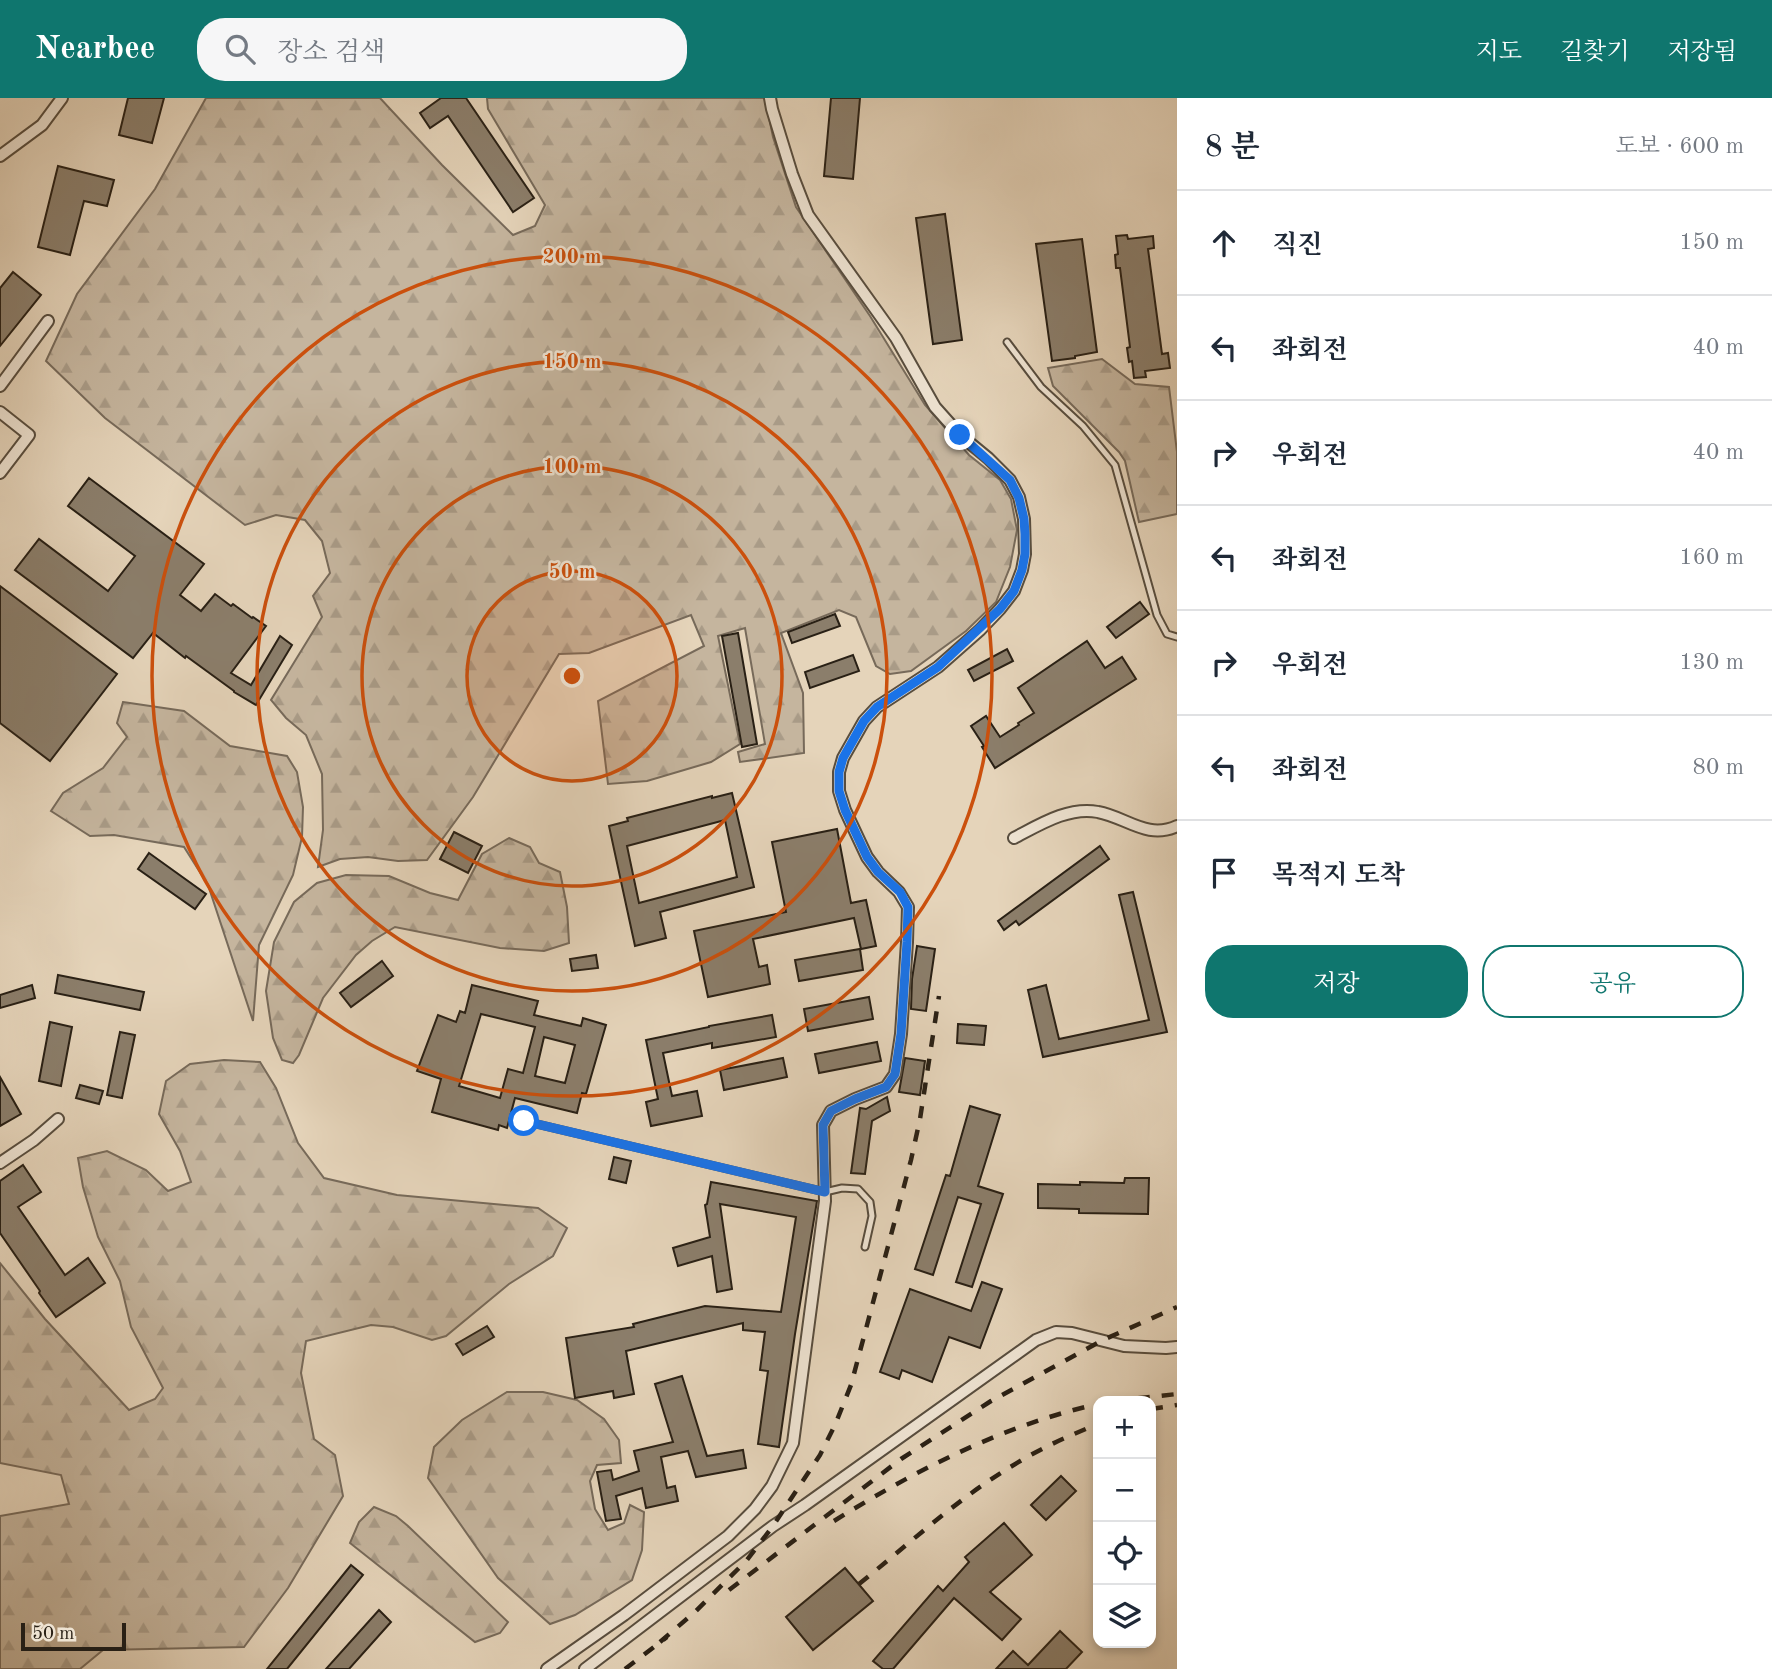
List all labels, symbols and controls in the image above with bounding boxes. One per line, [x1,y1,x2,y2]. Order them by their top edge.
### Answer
search box [197,18,687,81]
icon: search [221,30,259,68]
text: Nearbee [35,33,155,66]
text: 장소 검색 [277,40,385,66]
text: 지도 [1476,41,1522,65]
text: 길찾기 [1560,41,1629,65]
text: 저장됨 [1667,41,1737,65]
text: 8 분 [1205,133,1260,163]
text: 도보 · 600 m [1616,135,1744,158]
icon: ahead [1205,224,1243,262]
text: 150 m [1679,231,1744,254]
text: 직진 [1272,233,1322,259]
text: 200 m [542,247,602,268]
icon: left [1205,329,1243,367]
text: 40 m [1693,336,1744,359]
text: 좌회전 [1272,338,1347,364]
text: 150 m [542,352,602,373]
route end [944,419,975,450]
icon: right [1205,434,1243,472]
text: 40 m [1693,441,1744,464]
text: 우회전 [1272,443,1347,469]
text: 100 m [542,457,602,478]
icon: left [1205,539,1243,577]
text: 160 m [1679,546,1744,569]
text: 좌회전 [1272,548,1347,574]
text: 50 m [548,562,596,583]
icon: right [1205,644,1243,682]
text: 130 m [1679,651,1744,674]
text: 우회전 [1272,653,1347,679]
centre of rings [560,664,584,688]
icon: left [1205,749,1243,787]
text: 80 m [1693,756,1744,779]
text: 좌회전 [1272,758,1347,784]
icon: arrive [1205,854,1243,892]
text: 목적지 도착 [1272,863,1405,889]
button: 저장 [1205,945,1468,1018]
button: 공유 [1482,945,1744,1018]
route start [508,1105,539,1136]
map controls [1093,1396,1156,1648]
button: + [1093,1396,1156,1459]
button: − [1093,1459,1156,1522]
button: locate [1093,1522,1156,1585]
button: layers [1093,1585,1156,1648]
scale bar [21,1620,126,1652]
text: 50 m [32,1625,74,1644]

